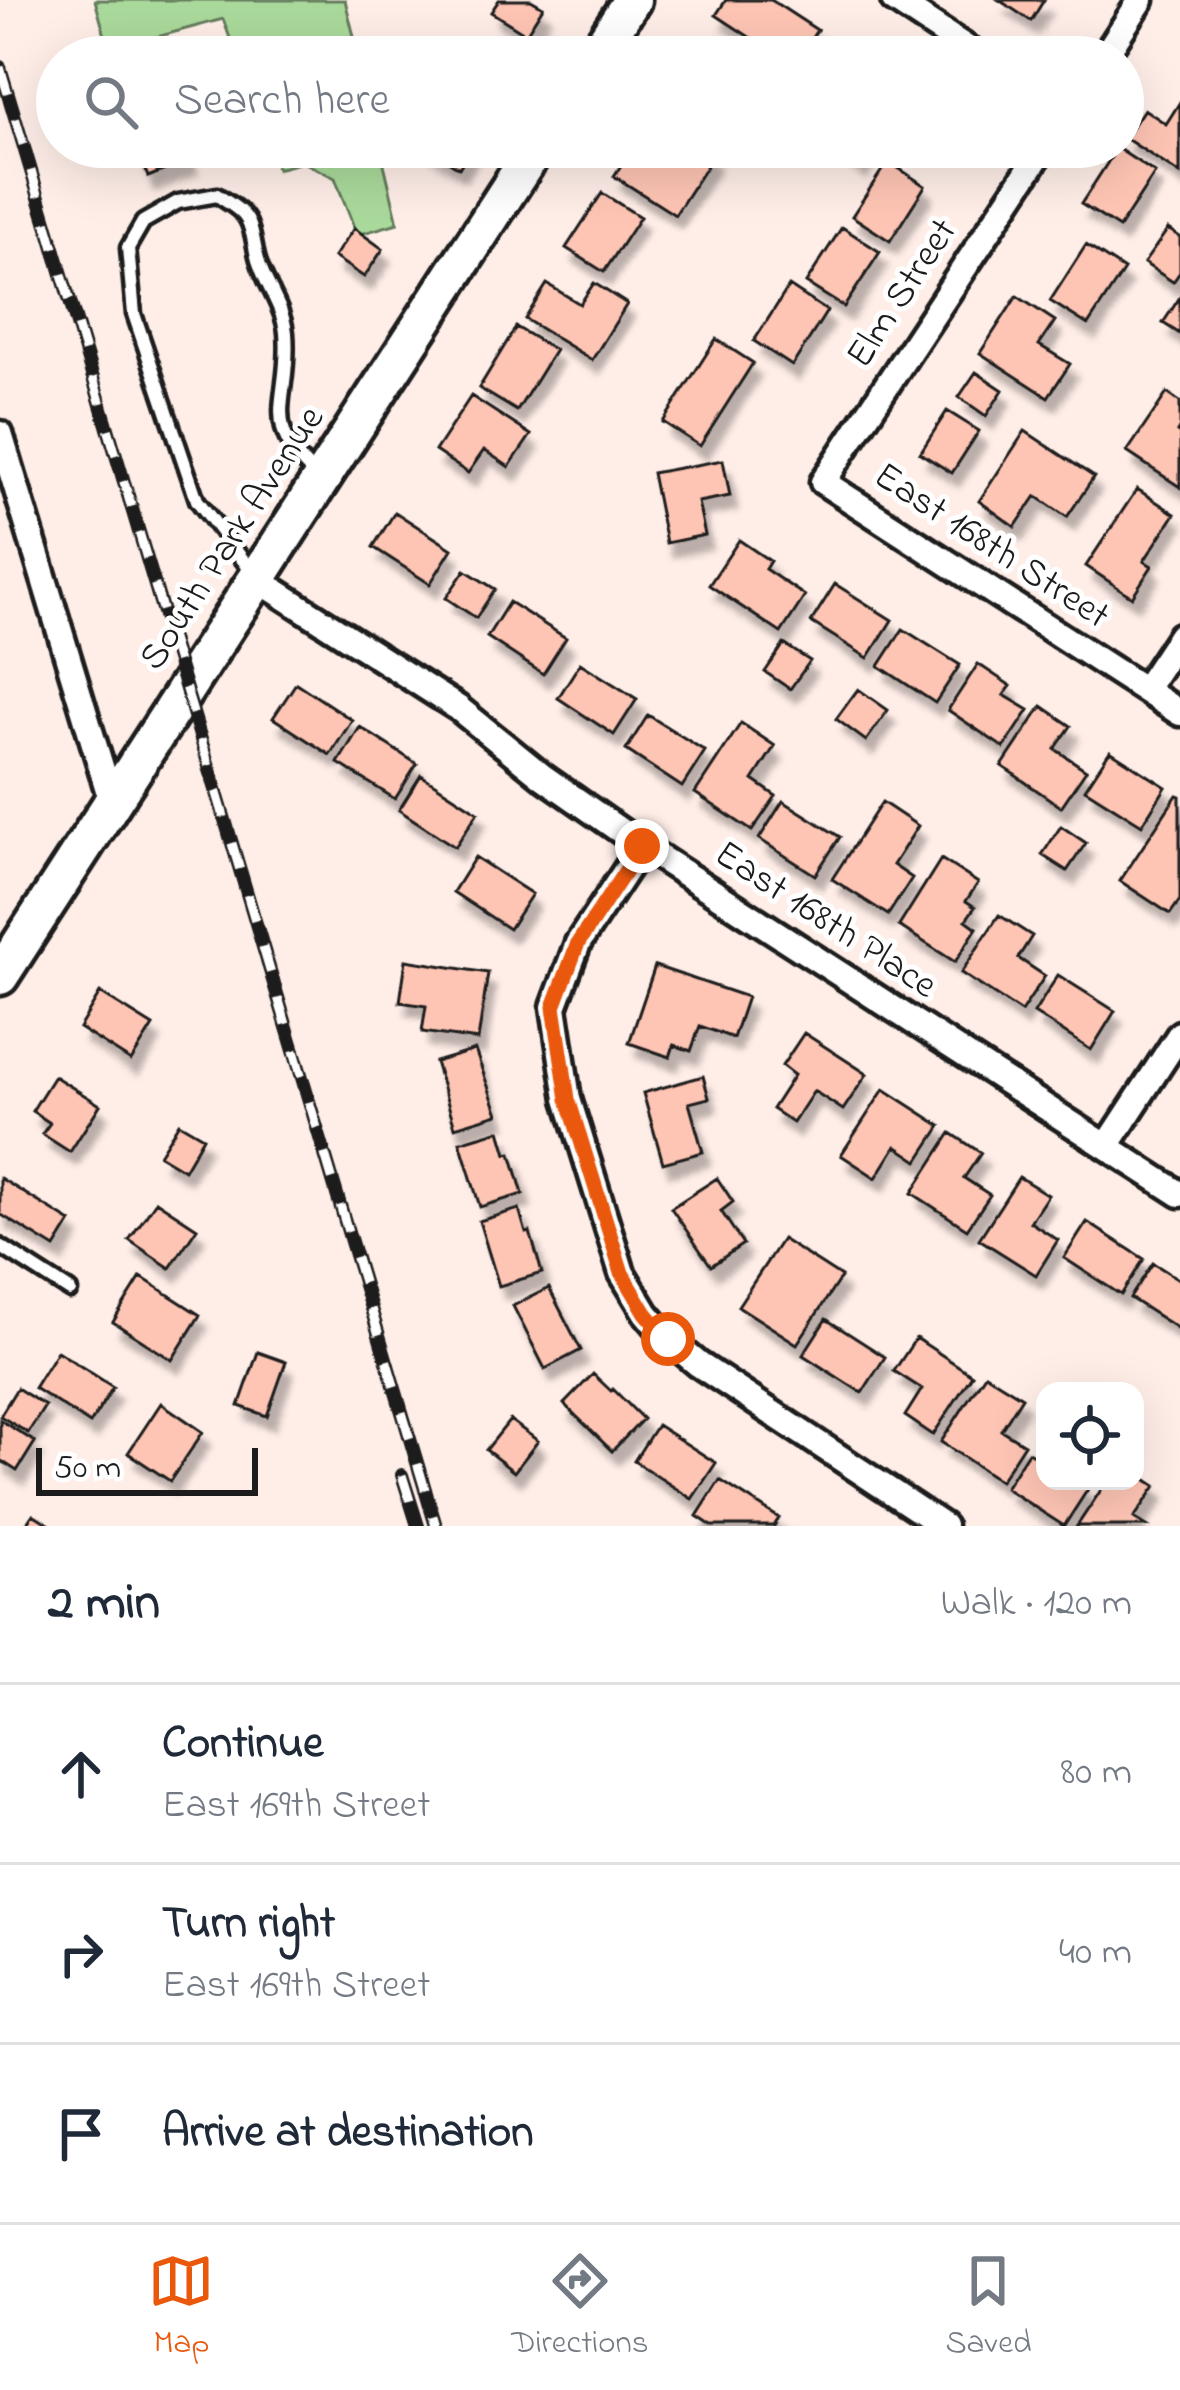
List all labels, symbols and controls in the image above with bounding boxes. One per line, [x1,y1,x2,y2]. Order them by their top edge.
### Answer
search box [36,36,1144,168]
icon: search [78,69,144,135]
text: Search here [174,69,390,135]
street label: Elm Street [833,208,973,380]
street label: South Park Avenue [126,395,340,683]
street label: East 168th Street [862,449,1120,645]
route end [615,819,669,873]
street label: East 168th Place [702,827,948,1015]
route start [641,1312,695,1366]
map controls [1036,1382,1144,1490]
button: locate [1036,1382,1144,1490]
scale bar [36,1442,258,1495]
text: 50 m [54,1445,121,1493]
text: 2 min [48,1567,160,1642]
text: Walk · 120 m [941,1576,1132,1633]
text: Continue [162,1712,323,1778]
icon: ahead [48,1741,114,1807]
text: 80 m [1061,1745,1132,1802]
text: East 169th Street [162,1778,430,1835]
text: Turn right [162,1892,335,1958]
icon: right [48,1921,114,1987]
text: 40 m [1059,1925,1132,1982]
text: East 169th Street [162,1958,430,2015]
icon: arrive [48,2101,114,2167]
text: Arrive at destination [162,2101,533,2167]
tab: Map [148,2248,214,2368]
tab: Directions [511,2248,649,2368]
tab: Saved [945,2248,1032,2368]

